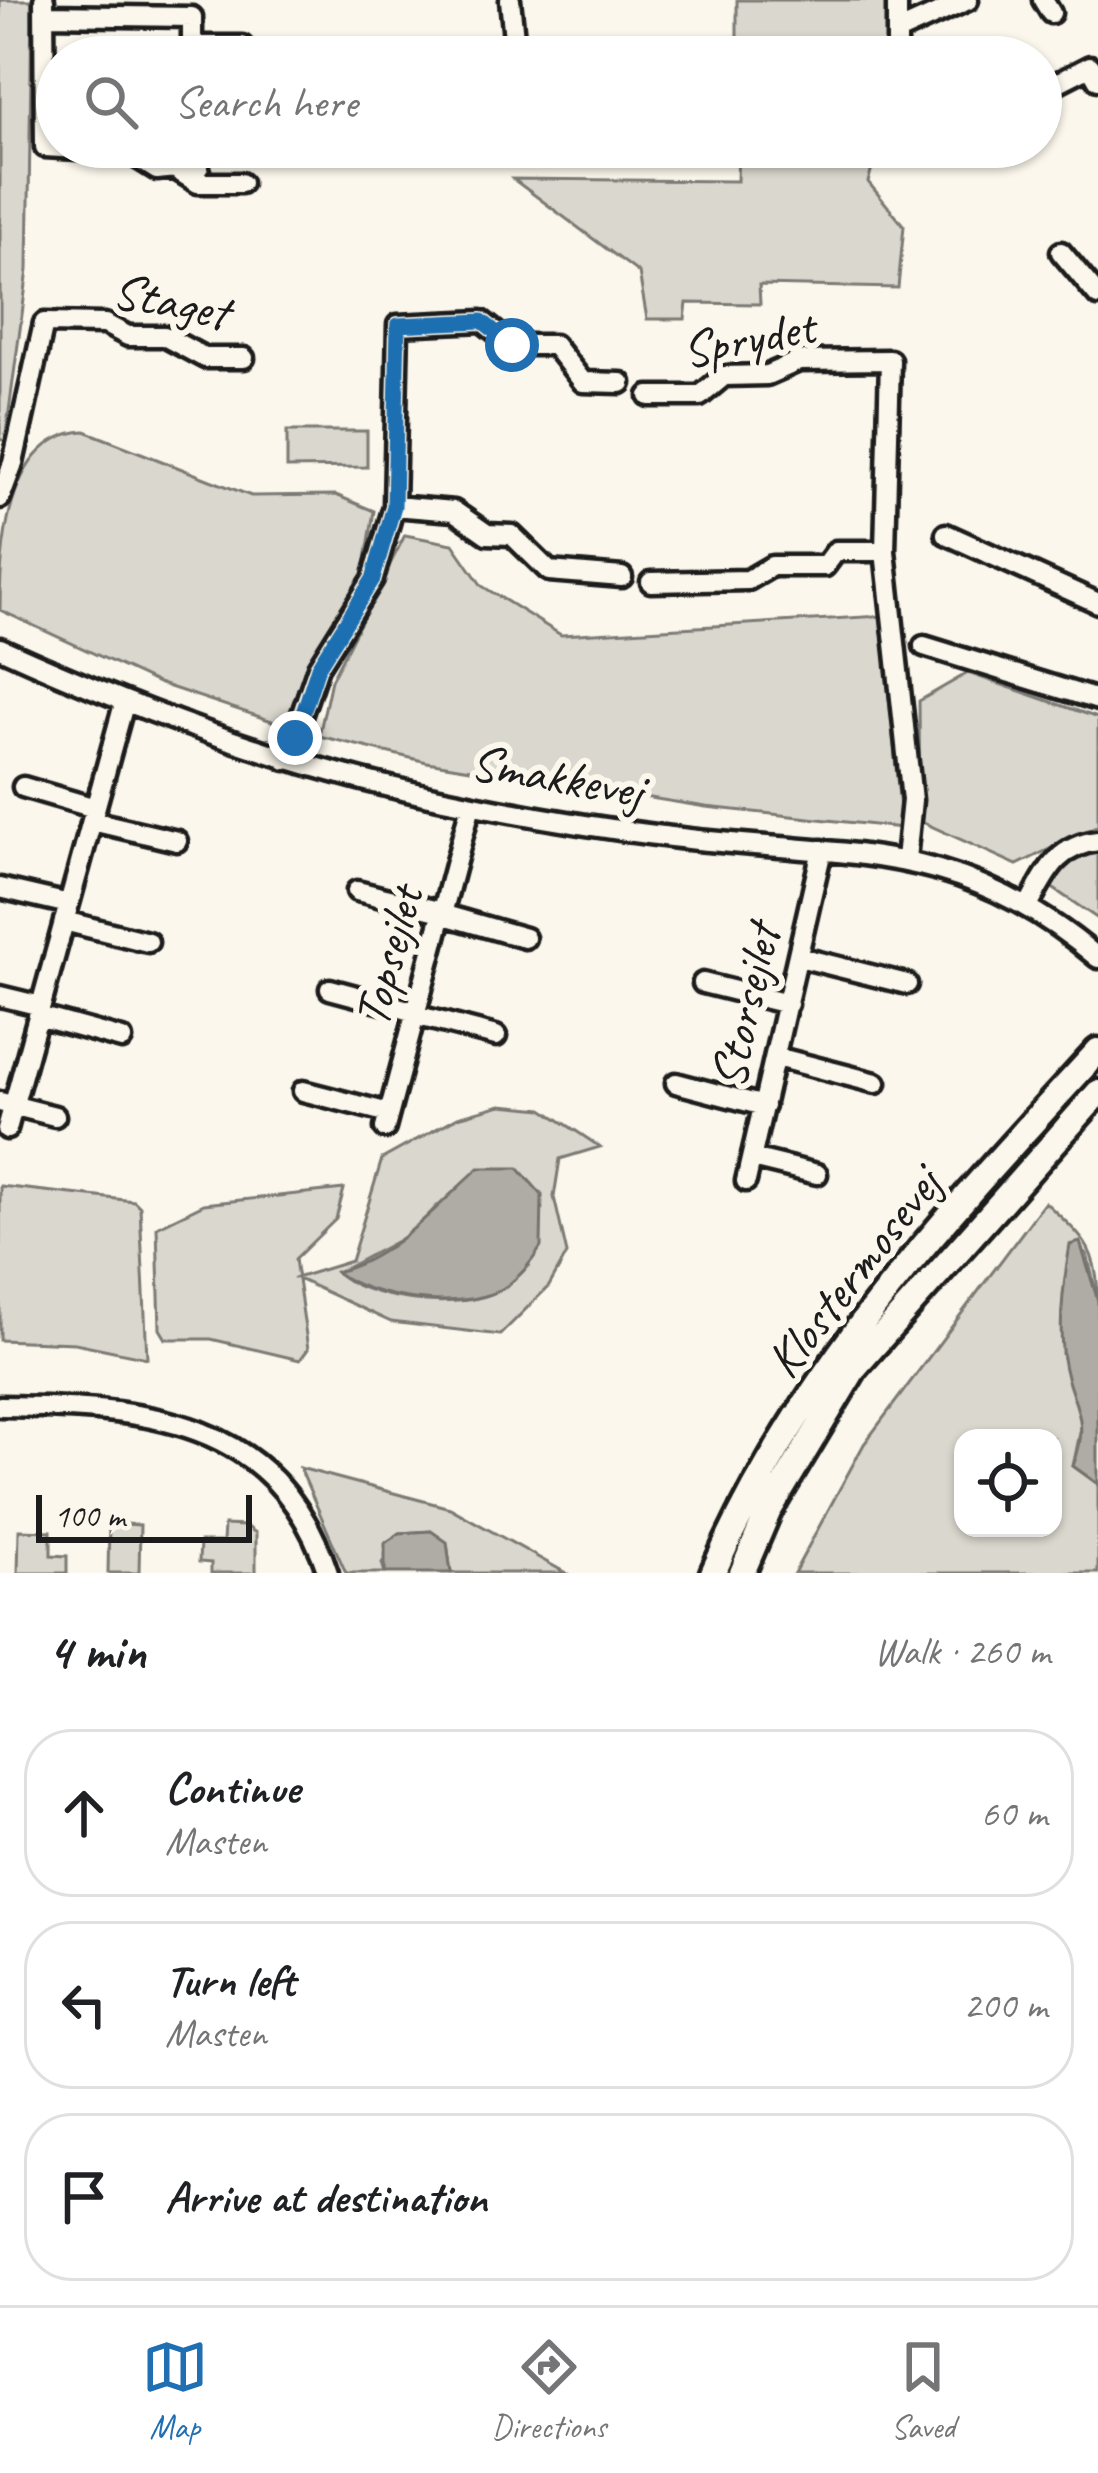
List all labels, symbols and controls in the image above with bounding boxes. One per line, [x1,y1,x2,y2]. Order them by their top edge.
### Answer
search box [36,36,1062,168]
icon: search [78,69,144,135]
text: Search here [174,74,357,131]
street label: Staget [107,258,240,346]
street label: Sprydet [677,293,825,382]
route start [485,318,539,372]
route end [268,711,322,765]
street label: Smakkevej [466,729,654,824]
street label: Topsejlet [339,874,439,1033]
street label: Storsejlet [695,912,796,1094]
street label: Klostermosevej [751,1150,959,1390]
map controls [954,1429,1062,1537]
button: locate [954,1429,1062,1537]
scale bar [36,1489,252,1542]
text: 100 m [54,1495,125,1537]
text: 4 min [48,1619,146,1683]
text: Walk · 260 m [874,1627,1050,1676]
text: Continue [165,1760,299,1817]
icon: ahead [51,1780,117,1846]
text: 60 m [981,1789,1047,1838]
text: Masten [165,1817,267,1866]
text: Turn left [165,1952,295,2009]
icon: left [51,1972,117,2038]
text: 200 m [963,1981,1047,2030]
text: Masten [165,2009,267,2058]
icon: arrive [51,2164,117,2230]
text: Arrive at destination [165,2169,487,2226]
tab: Map [142,2334,208,2448]
tab: Directions [492,2334,606,2448]
tab: Saved [890,2334,956,2448]

